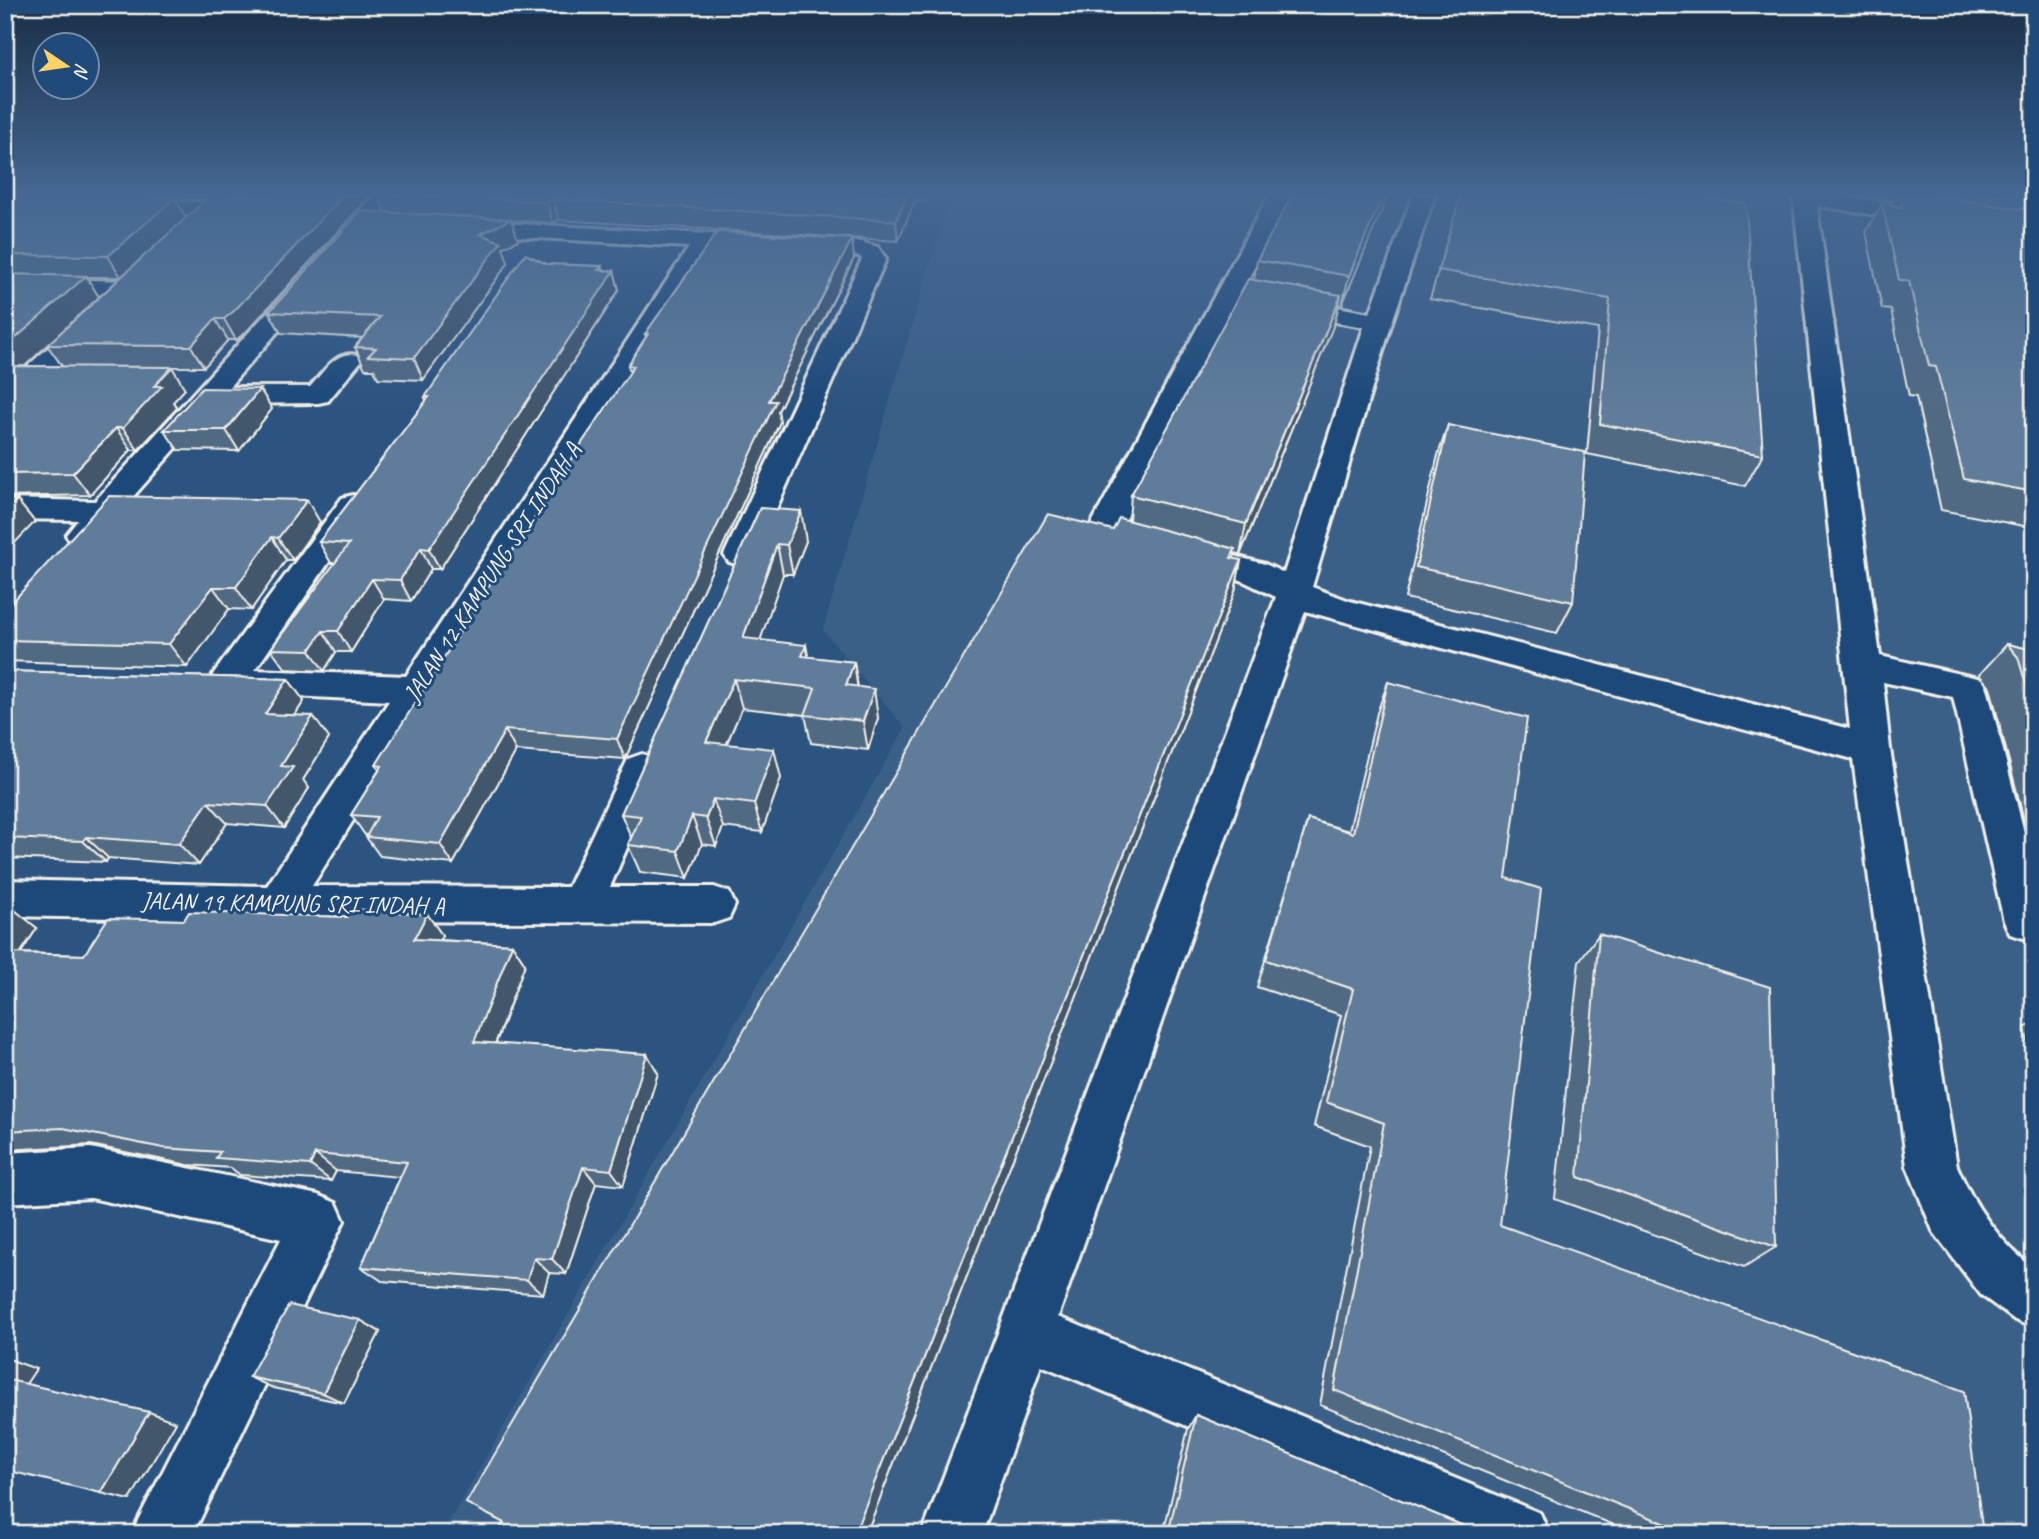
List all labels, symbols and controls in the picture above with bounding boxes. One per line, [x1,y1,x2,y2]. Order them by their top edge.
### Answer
north arrow [32,32,102,102]
text: N [68,61,95,81]
street label: JALAN 12 KAMPUNG SRI INDAH A [396,436,588,708]
street label: JALAN 19 KAMPUNG SRI INDAH A [140,885,446,921]

